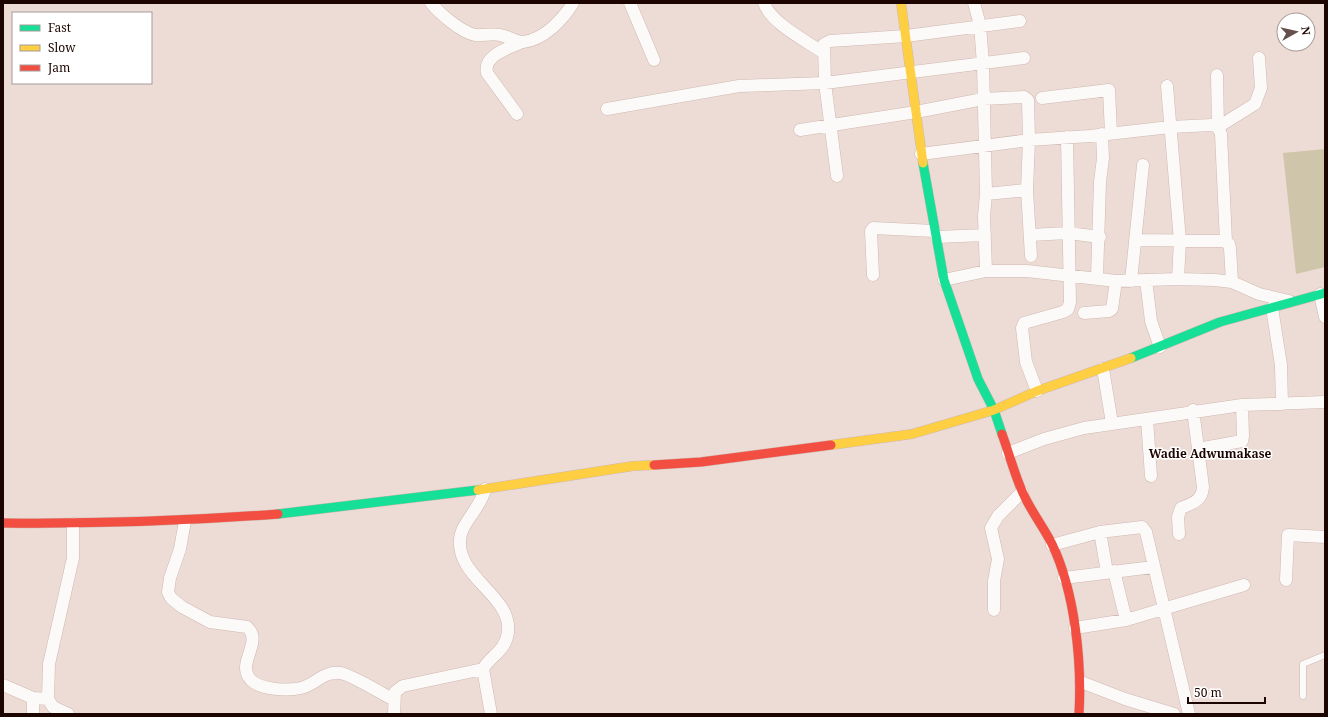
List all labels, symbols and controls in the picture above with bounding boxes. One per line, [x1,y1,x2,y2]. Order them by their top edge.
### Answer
legend [12,12,152,84]
north arrow [1276,12,1316,52]
text: Fast [48,19,71,36]
text: N [1298,25,1314,36]
text: Slow [48,39,76,56]
text: Jam [47,59,70,76]
district label: Wadie Adwumakase [1149,445,1271,462]
scale bar [1188,679,1265,705]
text: 50 m [1194,684,1222,701]

